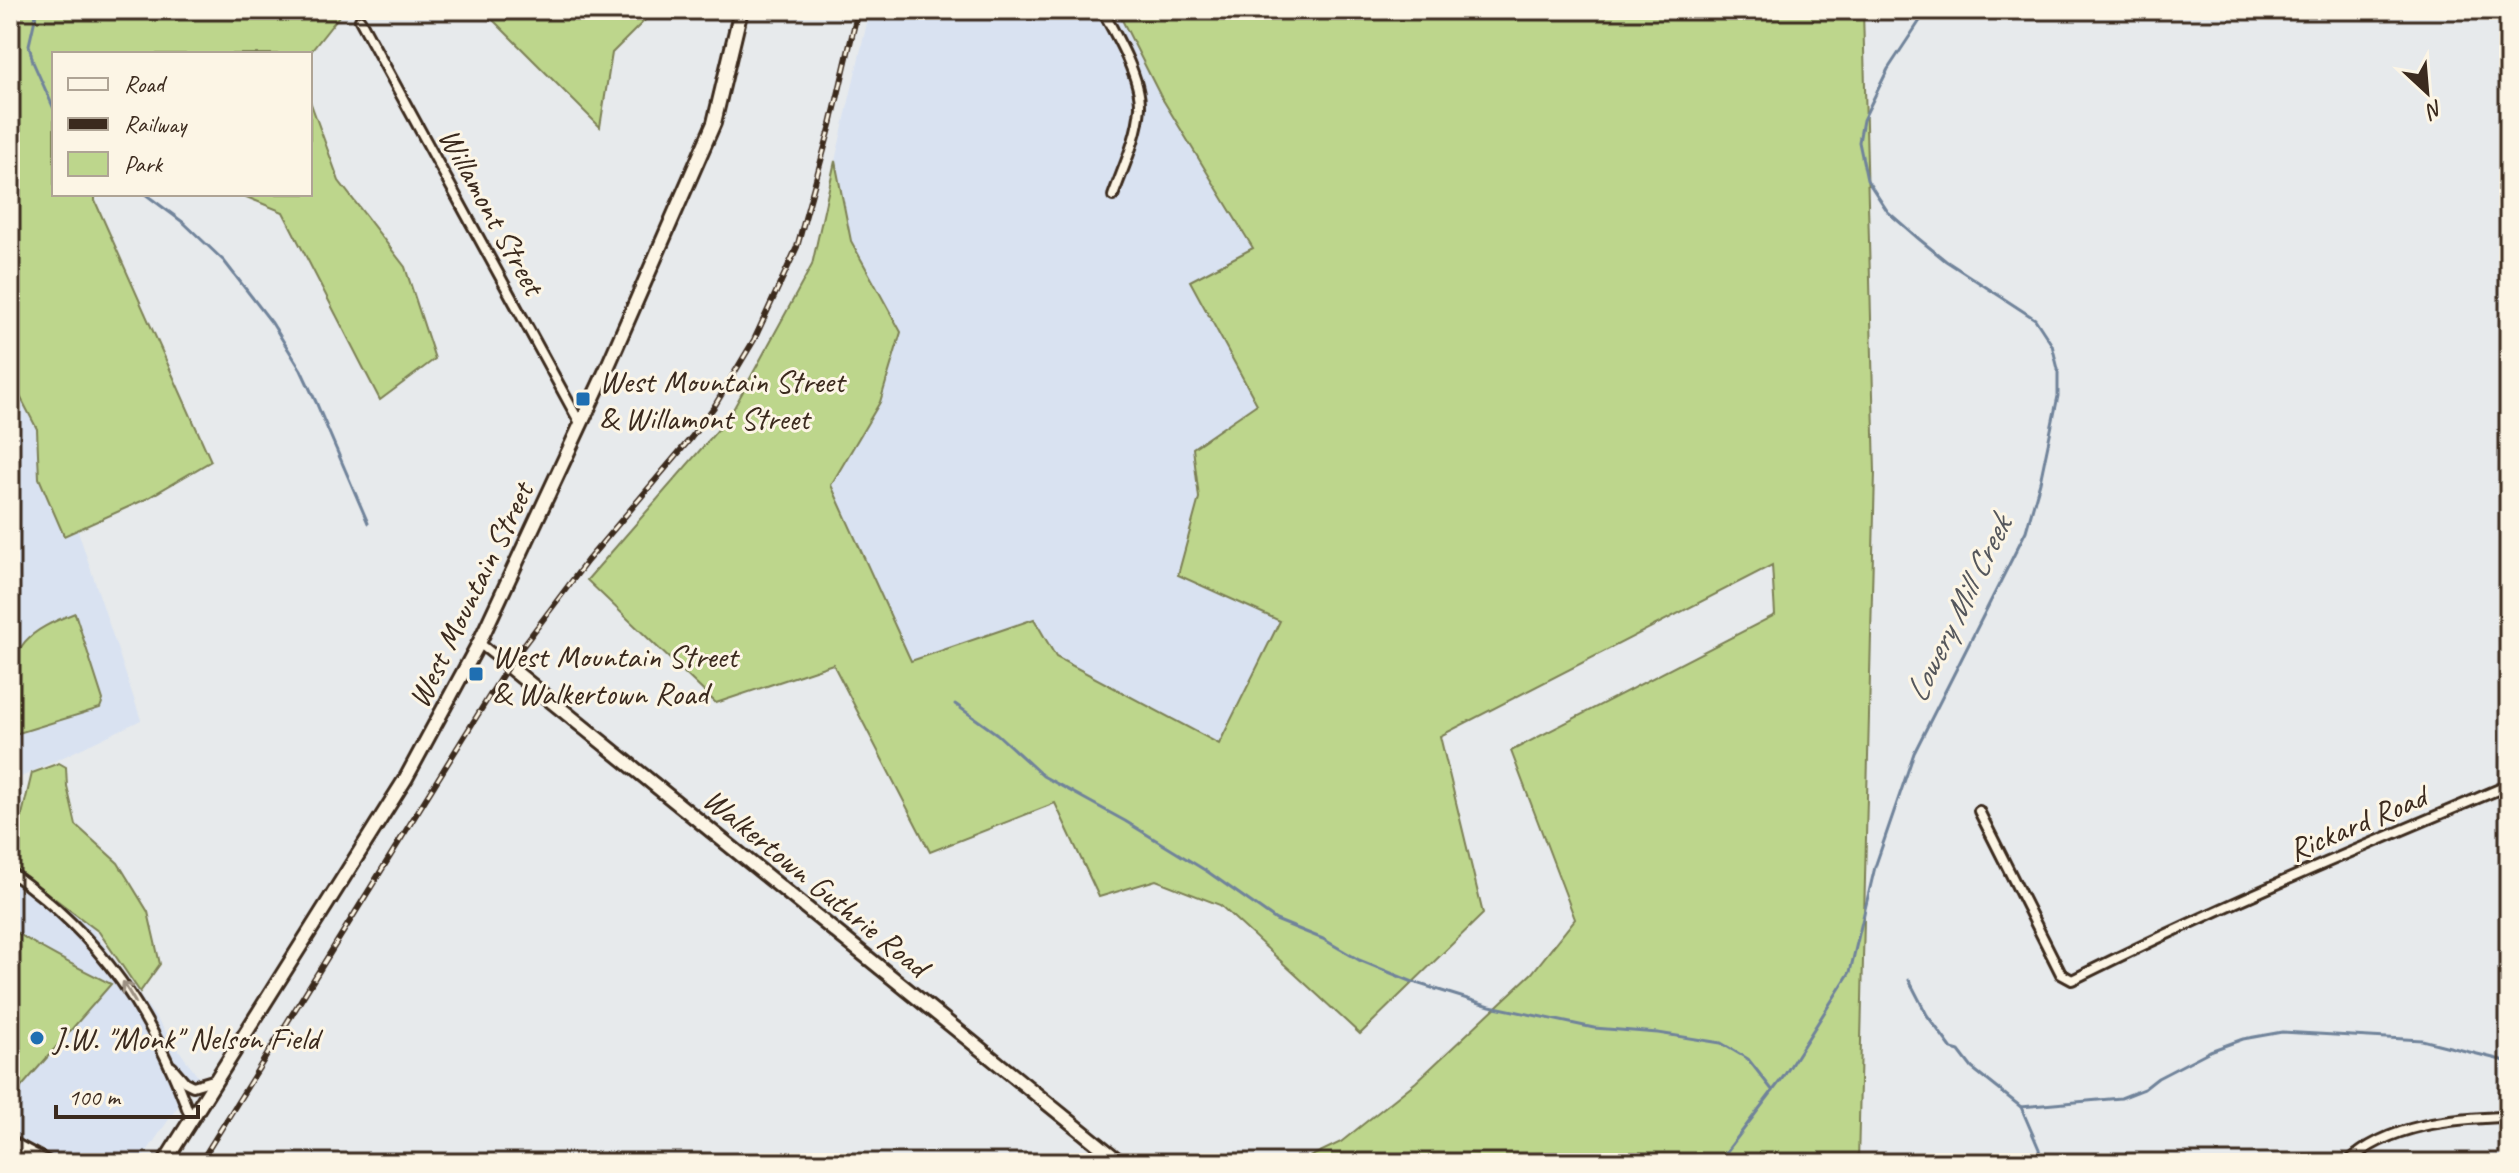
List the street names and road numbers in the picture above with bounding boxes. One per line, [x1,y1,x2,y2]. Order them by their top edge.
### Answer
street label: Willamont Street [429,121,556,305]
street label: West Mountain Street [398,473,544,714]
street label: Rickard Road [2282,774,2437,871]
street label: Walkertown Guthrie Road [695,779,940,989]

